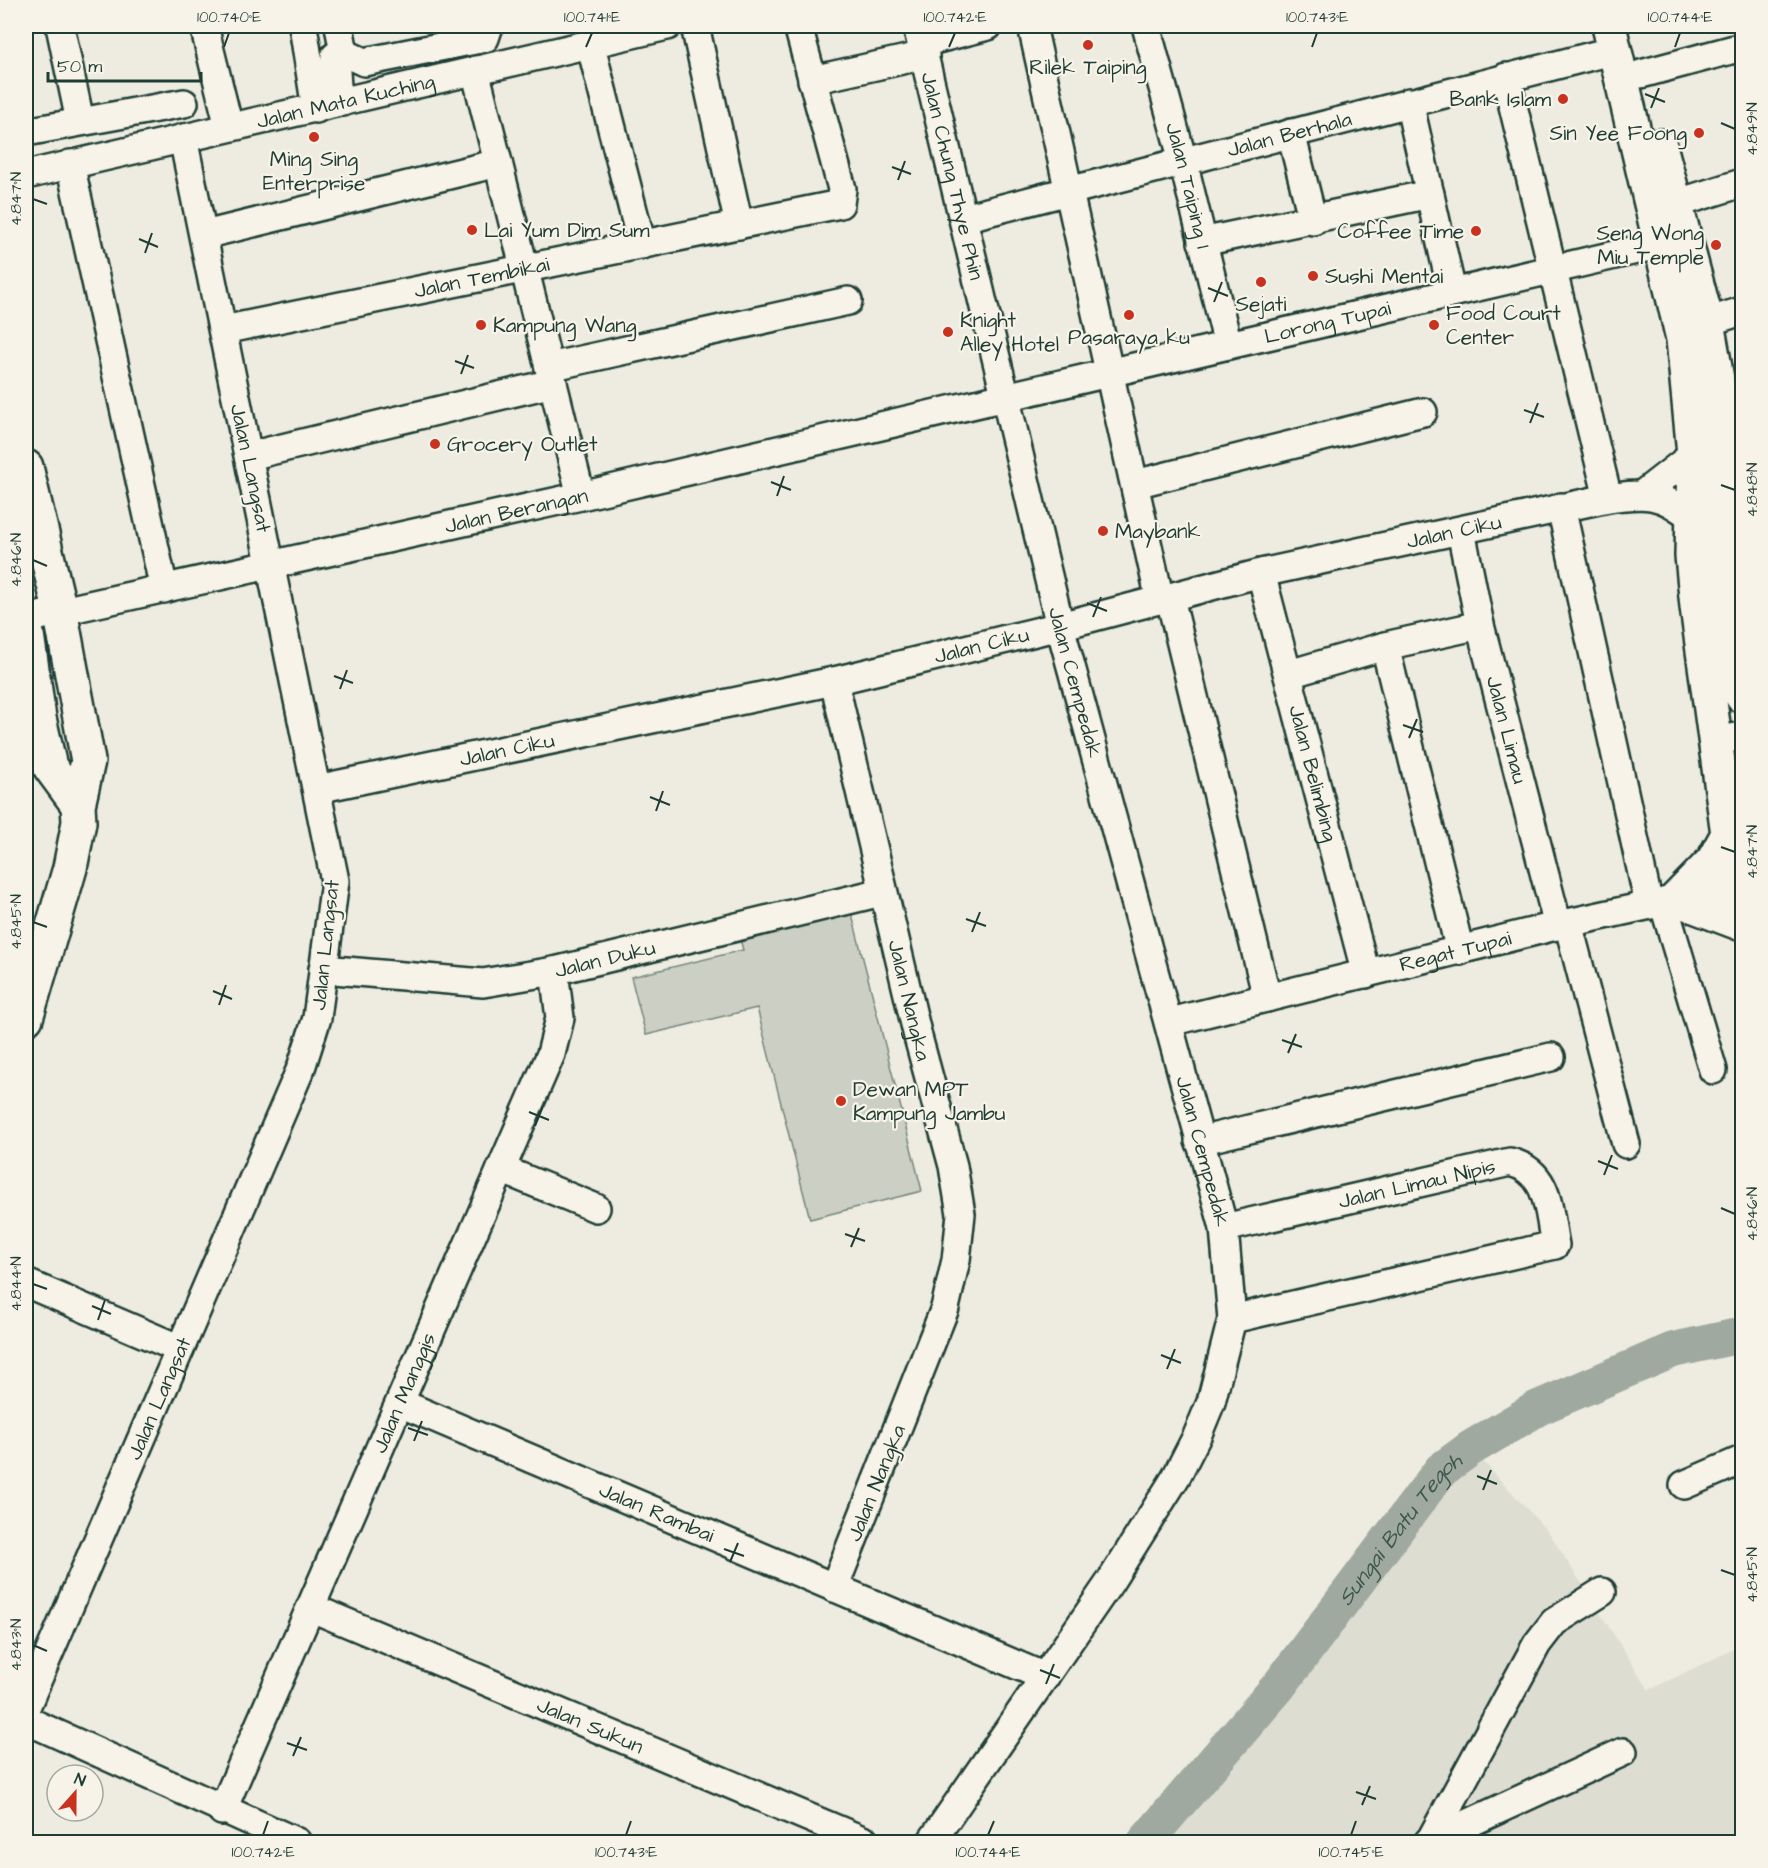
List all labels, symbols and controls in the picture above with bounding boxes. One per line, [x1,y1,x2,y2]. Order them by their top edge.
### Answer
text: 100.740°E [197,7,261,28]
text: 100.741°E [564,7,620,28]
text: 100.742°E [923,7,987,28]
text: 100.743°E [1286,7,1348,28]
text: 100.744°E [1648,7,1713,28]
marker: Rilek Taiping [1081,38,1095,52]
scale bar [48,45,201,83]
place label: Rilek Taiping [1029,53,1147,84]
text: 50 m [57,54,102,79]
street label: Jalan Mata Kuching [254,66,438,136]
street label: Jalan Chung Thye Phin [913,69,991,283]
place label: Bank Islam [1450,85,1552,114]
marker: Bank Islam [1556,92,1570,106]
text: 4.849°N [1742,102,1763,156]
street label: Jalan Berhala [1224,104,1355,165]
street label: Jalan Taiping 1 [1158,119,1218,252]
place label: Sin Yee Foong [1550,119,1687,150]
marker: Sin Yee Foong [1692,126,1706,140]
marker: Ming Sing Enterprise [307,130,321,144]
place label: Ming Sing Enterprise [263,145,365,199]
text: 4.847°N [6,172,27,226]
place label: Lai Yum Dim Sum [484,216,650,245]
place label: Coffee Time [1337,217,1464,246]
place label: Seng Wong Miu Temple [1597,219,1704,273]
marker: Lai Yum Dim Sum [465,223,479,237]
marker: Coffee Time [1469,224,1483,238]
marker: Seng Wong Miu Temple [1709,238,1723,252]
street label: Jalan Tembikai [412,250,552,306]
place label: Sushi Mentai [1325,262,1443,291]
marker: Sushi Mentai [1306,269,1320,283]
marker: Sejati [1254,275,1268,289]
place label: Sejati [1236,290,1286,319]
street label: Lorong Tupai [1262,294,1394,351]
place label: Food Court Center [1446,299,1561,352]
place label: Knight Alley Hotel [960,306,1059,361]
marker: Pasaraya ku [1122,308,1136,322]
place label: Kampung Wang [493,311,637,342]
marker: Kampung Wang [474,318,488,332]
marker: Food Court Center [1427,318,1441,332]
place label: Pasaraya ku [1068,323,1190,354]
marker: Knight Alley Hotel [941,325,955,339]
street label: Jalan Langsat [221,401,278,536]
place label: Grocery Outlet [447,430,598,461]
marker: Grocery Outlet [428,437,442,451]
text: 4.848°N [1742,463,1763,517]
street label: Jalan Berangan [442,481,591,541]
street label: Jalan Ciku [1404,507,1505,556]
place label: Maybank [1115,517,1201,548]
marker: Maybank [1096,524,1110,538]
text: 4.846°N [6,533,27,587]
street label: Jalan Cempedak [1041,604,1109,761]
street label: Jalan Ciku [931,620,1032,671]
street label: Jalan Limau [1479,673,1535,787]
street label: Jalan Belimbing [1281,702,1345,846]
street label: Jalan Ciku [457,726,557,774]
text: 4.847°N [1742,825,1763,879]
street label: Jalan Langsat [304,878,349,1012]
text: 4.845°N [6,894,27,950]
street label: Regat Tupai [1397,924,1514,979]
street label: Jalan Duku [552,933,659,985]
street label: Jalan Nangka [881,937,938,1064]
street label: Jalan Cempedak [1168,1073,1237,1230]
place label: Dewan MPT Kampung Jambu [853,1075,1006,1130]
marker: Dewan MPT Kampung Jambu [834,1094,848,1108]
street label: Jalan Limau Nipis [1336,1152,1498,1216]
text: 4.846°N [1742,1187,1763,1241]
text: 4.844°N [6,1256,27,1312]
street label: Jalan Manggis [365,1328,443,1458]
street label: Jalan Langsat [120,1332,199,1464]
street label: Jalan Nangka [840,1420,915,1547]
water label: Sungai Batu Tegoh [1331,1445,1470,1612]
street label: Jalan Rambai [595,1475,719,1550]
text: 4.845°N [1742,1547,1763,1603]
text: 4.843°N [6,1619,27,1671]
street label: Jalan Sukun [532,1690,648,1761]
north arrow [45,1763,105,1823]
text: N [71,1768,89,1792]
text: 100.742°E [231,1842,295,1863]
text: 100.743°E [595,1842,657,1863]
text: 100.744°E [956,1842,1021,1863]
text: 100.745°E [1318,1842,1384,1863]

